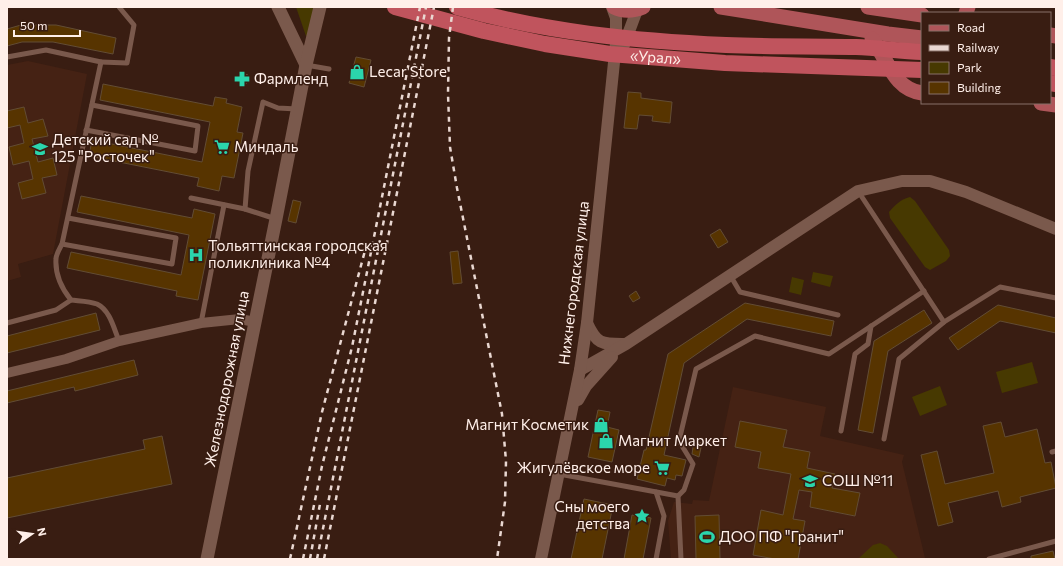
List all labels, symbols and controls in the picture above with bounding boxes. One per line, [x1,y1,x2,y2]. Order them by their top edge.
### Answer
scale bar [14,12,80,38]
legend [921,12,1051,104]
text: 50 m [20,18,48,32]
text: Road [957,20,985,34]
text: Railway [957,40,999,54]
street label: «Урал» [630,46,682,68]
text: Park [957,60,983,74]
place label: Lecar Store [369,62,447,80]
shop icon: Lecar Store [348,63,366,81]
place label: Фармленд [254,69,328,87]
pharmacy icon: Фармленд [233,70,251,88]
text: Building [957,80,1001,94]
place label: Детский сад № 125 "Росточек" [52,130,159,165]
place label: Миндаль [234,137,299,155]
supermarket icon: Миндаль [213,138,231,156]
school or university icon: Детский сад № 125 "Росточек" [31,140,49,158]
street label: Нижнегородская улица [554,200,592,366]
place label: Тольяттинская городская поликлиника №4 [208,236,388,271]
hospital icon: Тольяттинская городская поликлиника №4 [187,246,205,264]
street label: Железнодорожная улица [200,289,252,468]
place label: Магнит Косметик [465,415,589,433]
shop icon: Магнит Косметик [592,416,610,434]
place label: Магнит Маркет [618,431,727,449]
shop icon: Магнит Маркет [597,432,615,450]
place label: Жигулёвское море [516,458,650,476]
supermarket icon: Жигулёвское море [653,459,671,477]
place label: СОШ №11 [822,471,893,489]
school or university icon: СОШ №11 [801,472,819,490]
place label: Сны моего детства [554,497,630,532]
place icon: Сны моего детства [633,507,651,525]
north arrow [12,514,52,554]
text: N [35,526,49,537]
place label: ДОО ПФ "Гранит" [719,527,844,545]
sports icon: ДОО ПФ "Гранит" [698,528,716,546]

